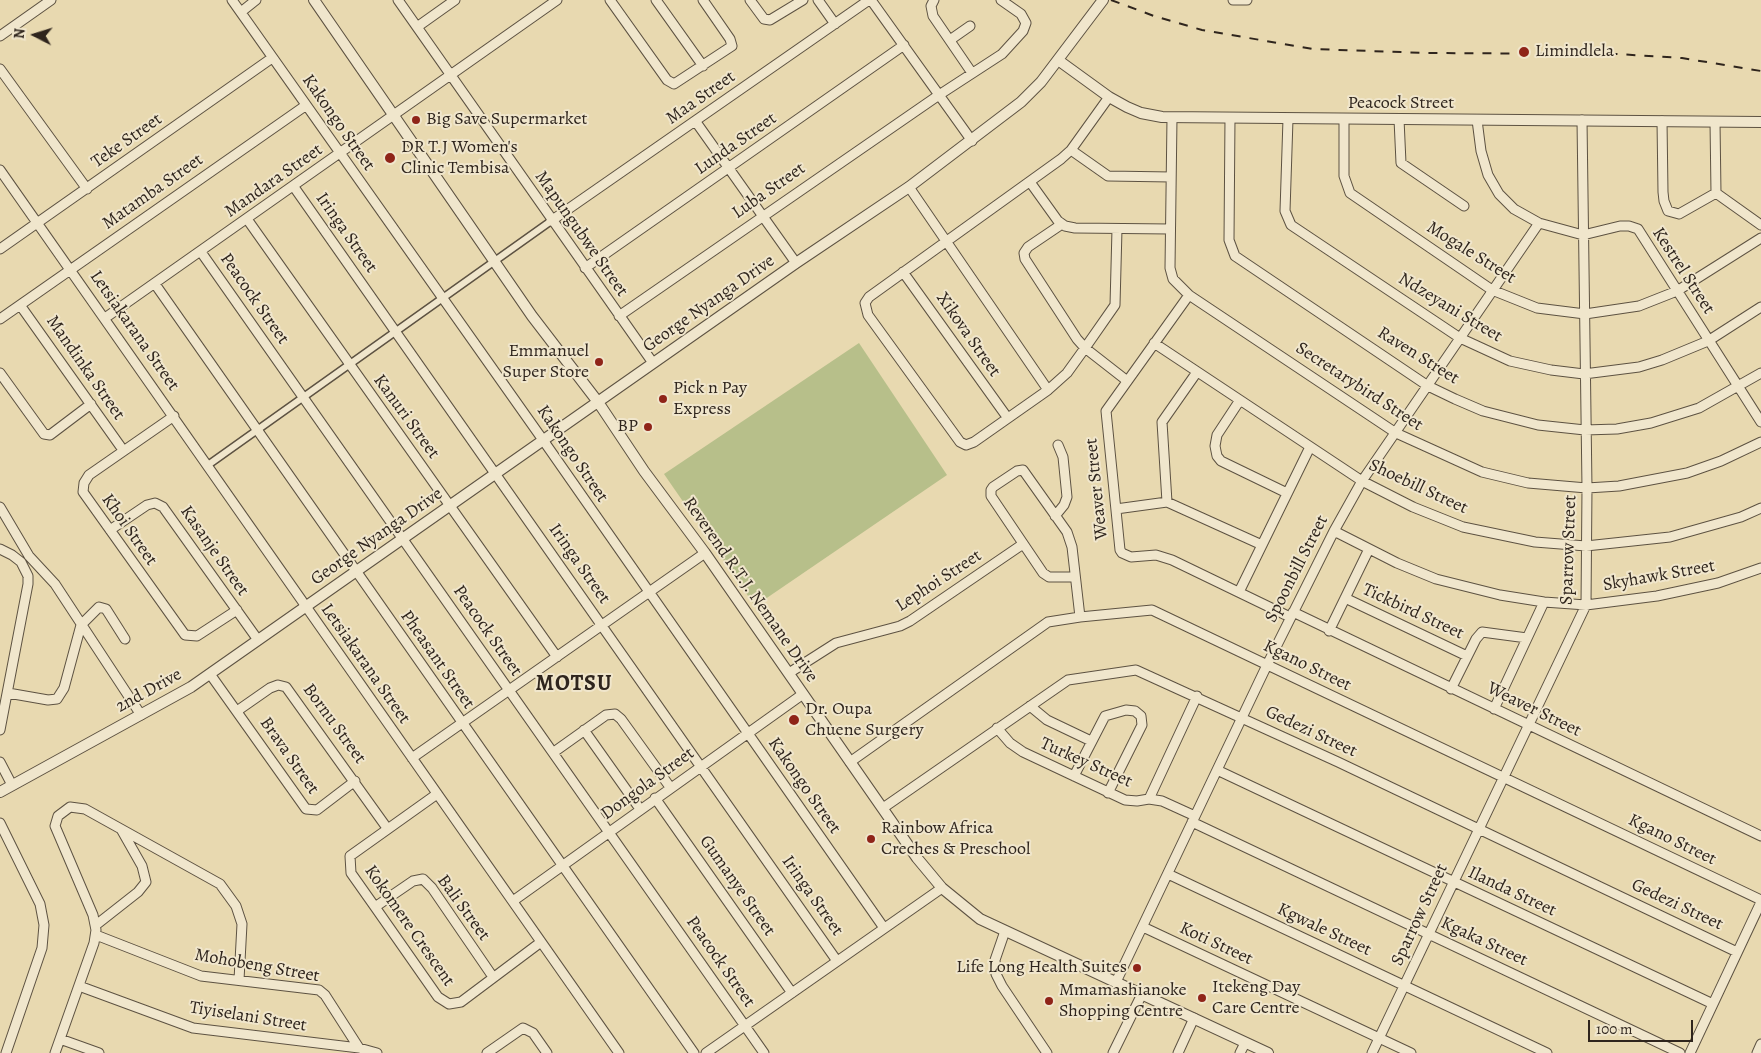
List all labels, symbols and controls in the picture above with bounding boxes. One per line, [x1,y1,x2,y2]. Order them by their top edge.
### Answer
north arrow [10,10,60,60]
text: N [10,28,29,40]
place label: Limindlela [1535,41,1614,63]
marker: Limindlela [1517,45,1531,59]
street label: Maa Street [662,66,740,130]
street label: Kakongo Street [297,71,379,175]
street label: Peacock Street [1348,93,1454,115]
street label: Lunda Street [691,108,781,180]
street label: Teke Street [88,109,166,173]
place label: Big Save Supermarket [426,109,587,131]
marker: Big Save Supermarket [410,114,422,126]
place label: DR T.J Women's Clinic Tembisa [401,137,518,180]
street label: Mandara Street [221,139,327,223]
street label: Matamba Street [98,149,208,235]
marker: DR T.J Women's Clinic Tembisa [383,151,397,165]
street label: Luba Street [728,158,810,224]
street label: Mapungubwe Street [530,167,632,301]
street label: Iringa Street [310,189,382,277]
street label: Mogale Street [1422,217,1520,289]
street label: Kestrel Street [1647,224,1719,318]
street label: Peacock Street [215,249,293,349]
street label: George Nyanga Drive [639,250,779,358]
street label: Letsiakarana Street [84,267,184,395]
street label: Ndzeyani Street [1394,268,1506,348]
street label: Xikova Street [931,289,1005,381]
street label: Mandinka Street [41,312,129,424]
street label: Raven Street [1373,322,1463,390]
street label: Secretarybird Street [1291,338,1427,436]
place label: Emmanuel Super Store [502,341,589,384]
marker: Emmanuel Super Store [593,356,605,368]
street label: Kanuri Street [368,371,444,463]
place label: Pick n Pay Express [673,378,747,420]
marker: Pick n Pay Express [657,393,669,405]
street label: Kakongo Street [532,401,612,507]
place label: BP [617,416,638,438]
marker: BP [642,421,654,433]
street label: Weaver Street [1081,437,1113,541]
street label: Shoebill Street [1365,455,1471,519]
street label: George Nyanga Drive [307,483,447,591]
street label: Khoi Street [96,490,162,570]
street label: Reverend R.T.J. Nemane Drive [678,493,822,687]
street label: Sparrow Street [1556,495,1582,605]
street label: Kasanje Street [175,502,253,600]
street label: Spoonbill Street [1261,512,1333,626]
street label: Iringa Street [543,520,615,608]
street label: Lephoi Street [892,545,986,617]
street label: Skyhawk Street [1601,556,1717,596]
street label: Tickbird Street [1359,579,1467,645]
street label: Peacock Street [448,581,526,681]
street label: Letsiakarana Street [315,600,415,728]
street label: Pheasant Street [395,607,479,713]
street label: Kgano Street [1260,635,1354,697]
street label: 2nd Drive [112,664,186,718]
district label: MOTSU [535,672,613,698]
street label: Weaver Street [1483,678,1585,742]
street label: Bornu Street [298,680,370,768]
place label: Dr. Oupa Chuene Surgery [805,699,924,742]
street label: Gedezi Street [1262,701,1360,763]
street label: Brava Street [255,713,323,799]
marker: Dr. Oupa Chuene Surgery [787,713,801,727]
street label: Turkey Street [1037,733,1135,793]
street label: Kakongo Street [763,734,845,838]
street label: Dongola Street [597,743,699,825]
street label: Kgano Street [1625,809,1719,871]
place label: Rainbow Africa Creches & Preschool [881,818,1030,861]
street label: Gumanye Street [694,832,780,940]
marker: Rainbow Africa Creches & Preschool [865,833,877,845]
street label: Iringa Street [776,852,848,940]
street label: Sparrow Street [1387,860,1453,970]
street label: Kokomere Crescent [359,861,459,991]
street label: Ilanda Street [1464,862,1560,922]
street label: Bali Street [432,871,494,945]
street label: Gedezi Street [1628,874,1726,936]
street label: Kgwale Street [1273,899,1375,961]
street label: Peacock Street [681,912,759,1012]
street label: Kgaka Street [1437,913,1531,971]
street label: Koti Street [1176,918,1256,970]
street label: Mohobeng Street [193,944,321,988]
place label: Life Long Health Suites [956,957,1127,979]
marker: Life Long Health Suites [1131,962,1143,974]
place label: Itekeng Day Care Centre [1212,977,1300,1020]
place label: Mmamashianoke Shopping Centre [1059,980,1187,1022]
marker: Itekeng Day Care Centre [1196,992,1208,1004]
marker: Mmamashianoke Shopping Centre [1043,995,1055,1007]
street label: Tiyiselani Street [188,997,308,1037]
scale bar [1591,1010,1696,1042]
text: 100 m [1596,1019,1633,1039]

